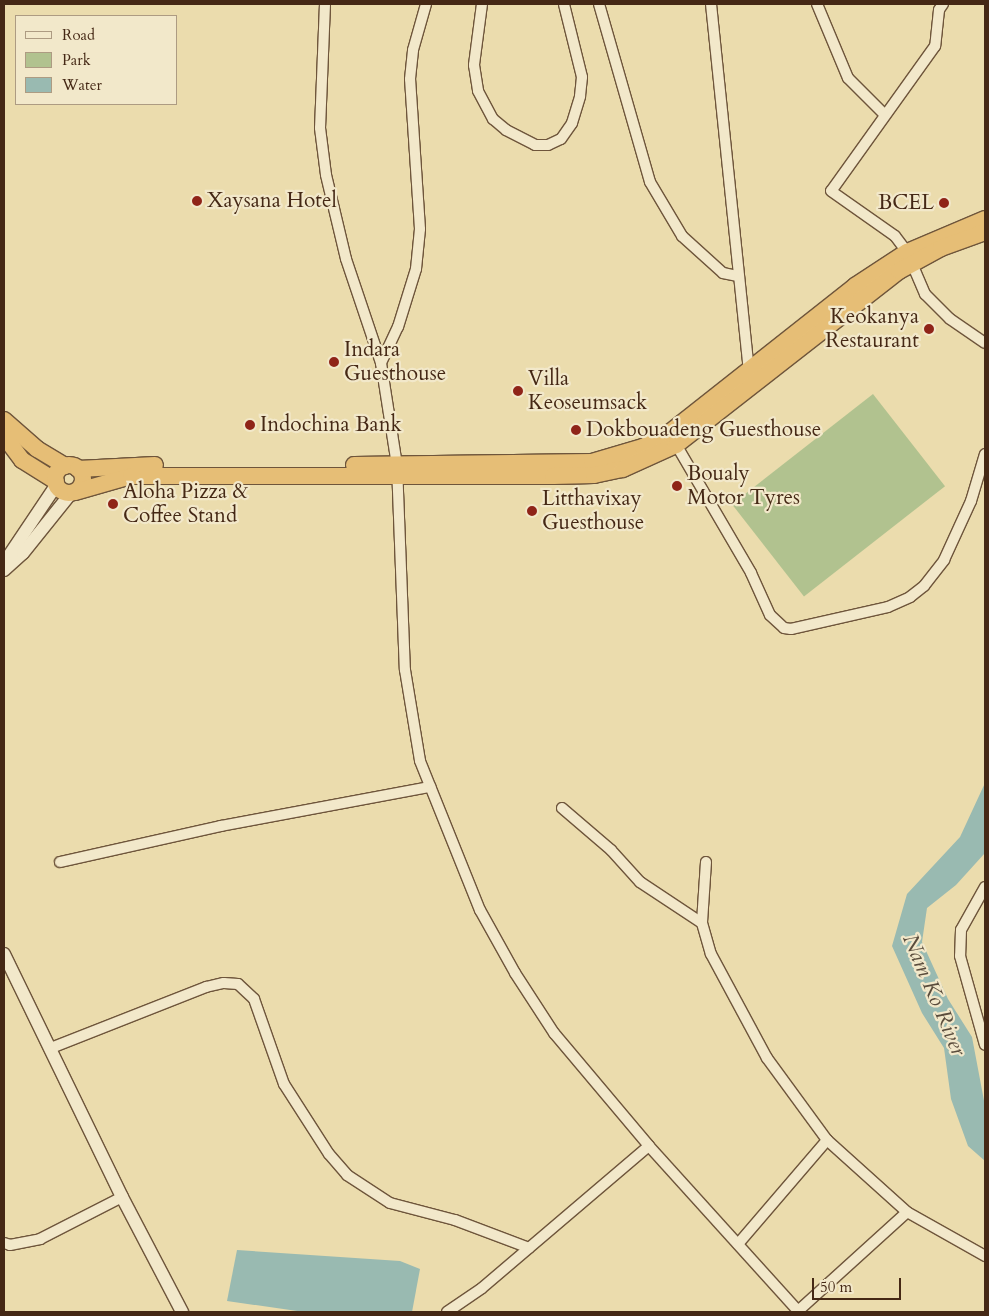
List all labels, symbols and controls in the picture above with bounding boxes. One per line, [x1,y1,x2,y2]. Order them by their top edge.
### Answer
legend [15,15,178,105]
text: Road [62,25,95,45]
text: Park [62,50,91,70]
text: Water [62,75,102,95]
place label: Xaysana Hotel [207,188,337,214]
place label: BCEL [878,190,934,216]
marker: Xaysana Hotel [191,195,203,207]
marker: BCEL [938,197,950,209]
place label: Keokanya Restaurant [825,304,919,354]
marker: Keokanya Restaurant [923,323,935,335]
place label: Indara Guesthouse [344,337,446,387]
marker: Indara Guesthouse [328,356,340,368]
place label: Villa Keoseumsack [528,366,647,416]
marker: Villa Keoseumsack [512,385,524,397]
place label: Indochina Bank [260,412,402,438]
place label: Dokbouadeng Guesthouse [586,417,821,443]
marker: Indochina Bank [244,419,256,431]
marker: Dokbouadeng Guesthouse [570,424,582,436]
place label: Boualy Motor Tyres [687,461,800,511]
place label: Aloha Pizza & Coffee Stand [123,479,248,529]
marker: Boualy Motor Tyres [671,480,683,492]
place label: Litthavixay Guesthouse [542,486,644,536]
marker: Aloha Pizza & Coffee Stand [107,498,119,510]
marker: Litthavixay Guesthouse [526,505,538,517]
water label: Nam Ko River [897,930,971,1060]
scale bar [814,1268,903,1300]
text: 50 m [820,1277,852,1297]

